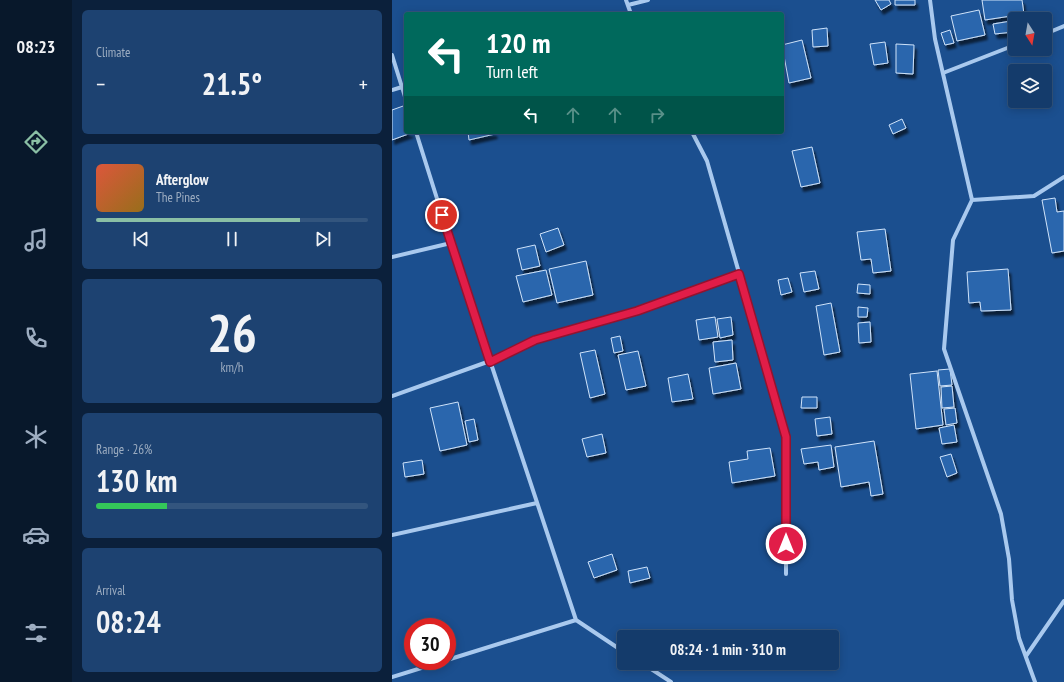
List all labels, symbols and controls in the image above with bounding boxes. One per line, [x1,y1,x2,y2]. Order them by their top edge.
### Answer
north arrow [1008,12,1052,56]
map controls [1008,12,1052,108]
text: 120 m [486,24,550,61]
icon: left [420,28,472,80]
text: 08:23 [17,35,55,58]
text: Climate [96,44,130,61]
text: Turn left [486,60,538,83]
text: 21.5° [202,64,262,103]
button: layers [1008,64,1052,108]
text: − [96,70,105,98]
text: + [359,70,368,98]
icon: left [520,104,542,126]
icon: ahead [562,104,584,126]
icon: ahead [604,104,626,126]
icon: right [646,104,668,126]
icon: directions [22,128,50,156]
text: Afterglow [156,170,208,189]
text: The Pines [156,189,200,206]
pin [425,198,459,232]
icon: arrive [431,204,453,226]
icon: music [22,226,50,254]
icon: previous [130,228,152,250]
icon: pause [221,228,243,250]
icon: next [312,228,334,250]
text: 26 [207,299,257,366]
icon: phone [22,324,50,352]
text: km/h [220,359,244,376]
icon: climate [22,423,50,451]
text: Range · 26% [96,441,152,458]
text: 130 km [96,461,177,500]
icon: car [22,521,50,549]
position arrow [765,523,807,565]
text: Arrival [96,582,125,599]
text: 08:24 [96,602,161,641]
speed limit sign: 30 [404,618,456,670]
icon: filters [22,619,50,647]
text: 08:24 · 1 min · 310 m [670,640,786,659]

